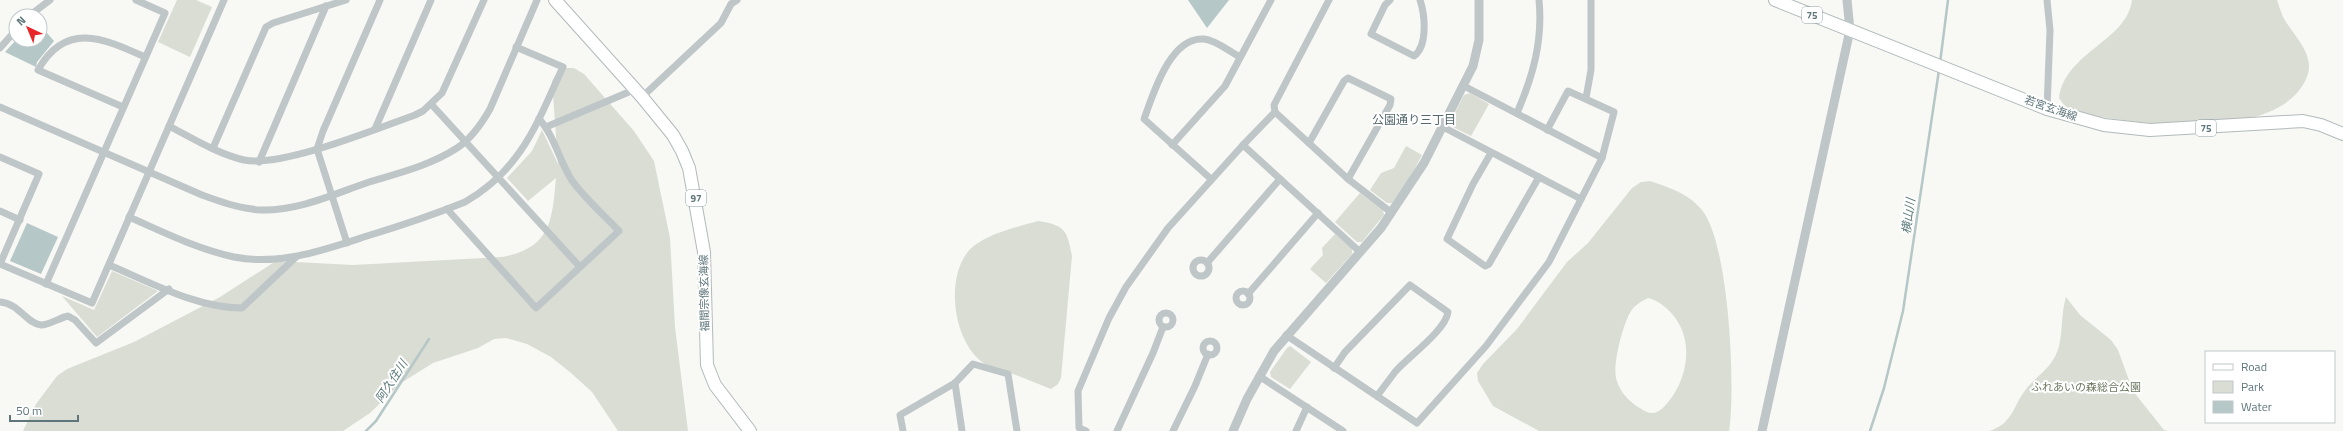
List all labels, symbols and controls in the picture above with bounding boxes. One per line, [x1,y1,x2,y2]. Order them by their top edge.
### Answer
road number: 75 [1802,7,1822,23]
north arrow [8,8,48,48]
text: N [13,12,29,29]
street label: 若宮玄海線 [2022,91,2080,125]
district label: 公園通り三丁目 [1372,110,1456,129]
road number: 75 [2196,120,2216,136]
road number: 97 [686,190,706,206]
water label: 横山川 [1896,195,1920,235]
street label: 福間宗像玄海線 [695,254,713,332]
legend [2205,351,2335,423]
water label: 阿久住川 [370,354,413,406]
text: Road [2241,357,2267,376]
text: Park [2241,377,2264,396]
park label: ふれあいの森総合公園 [2031,379,2141,395]
scale bar [10,397,78,423]
text: Water [2241,397,2272,416]
text: 50 m [16,401,42,420]

